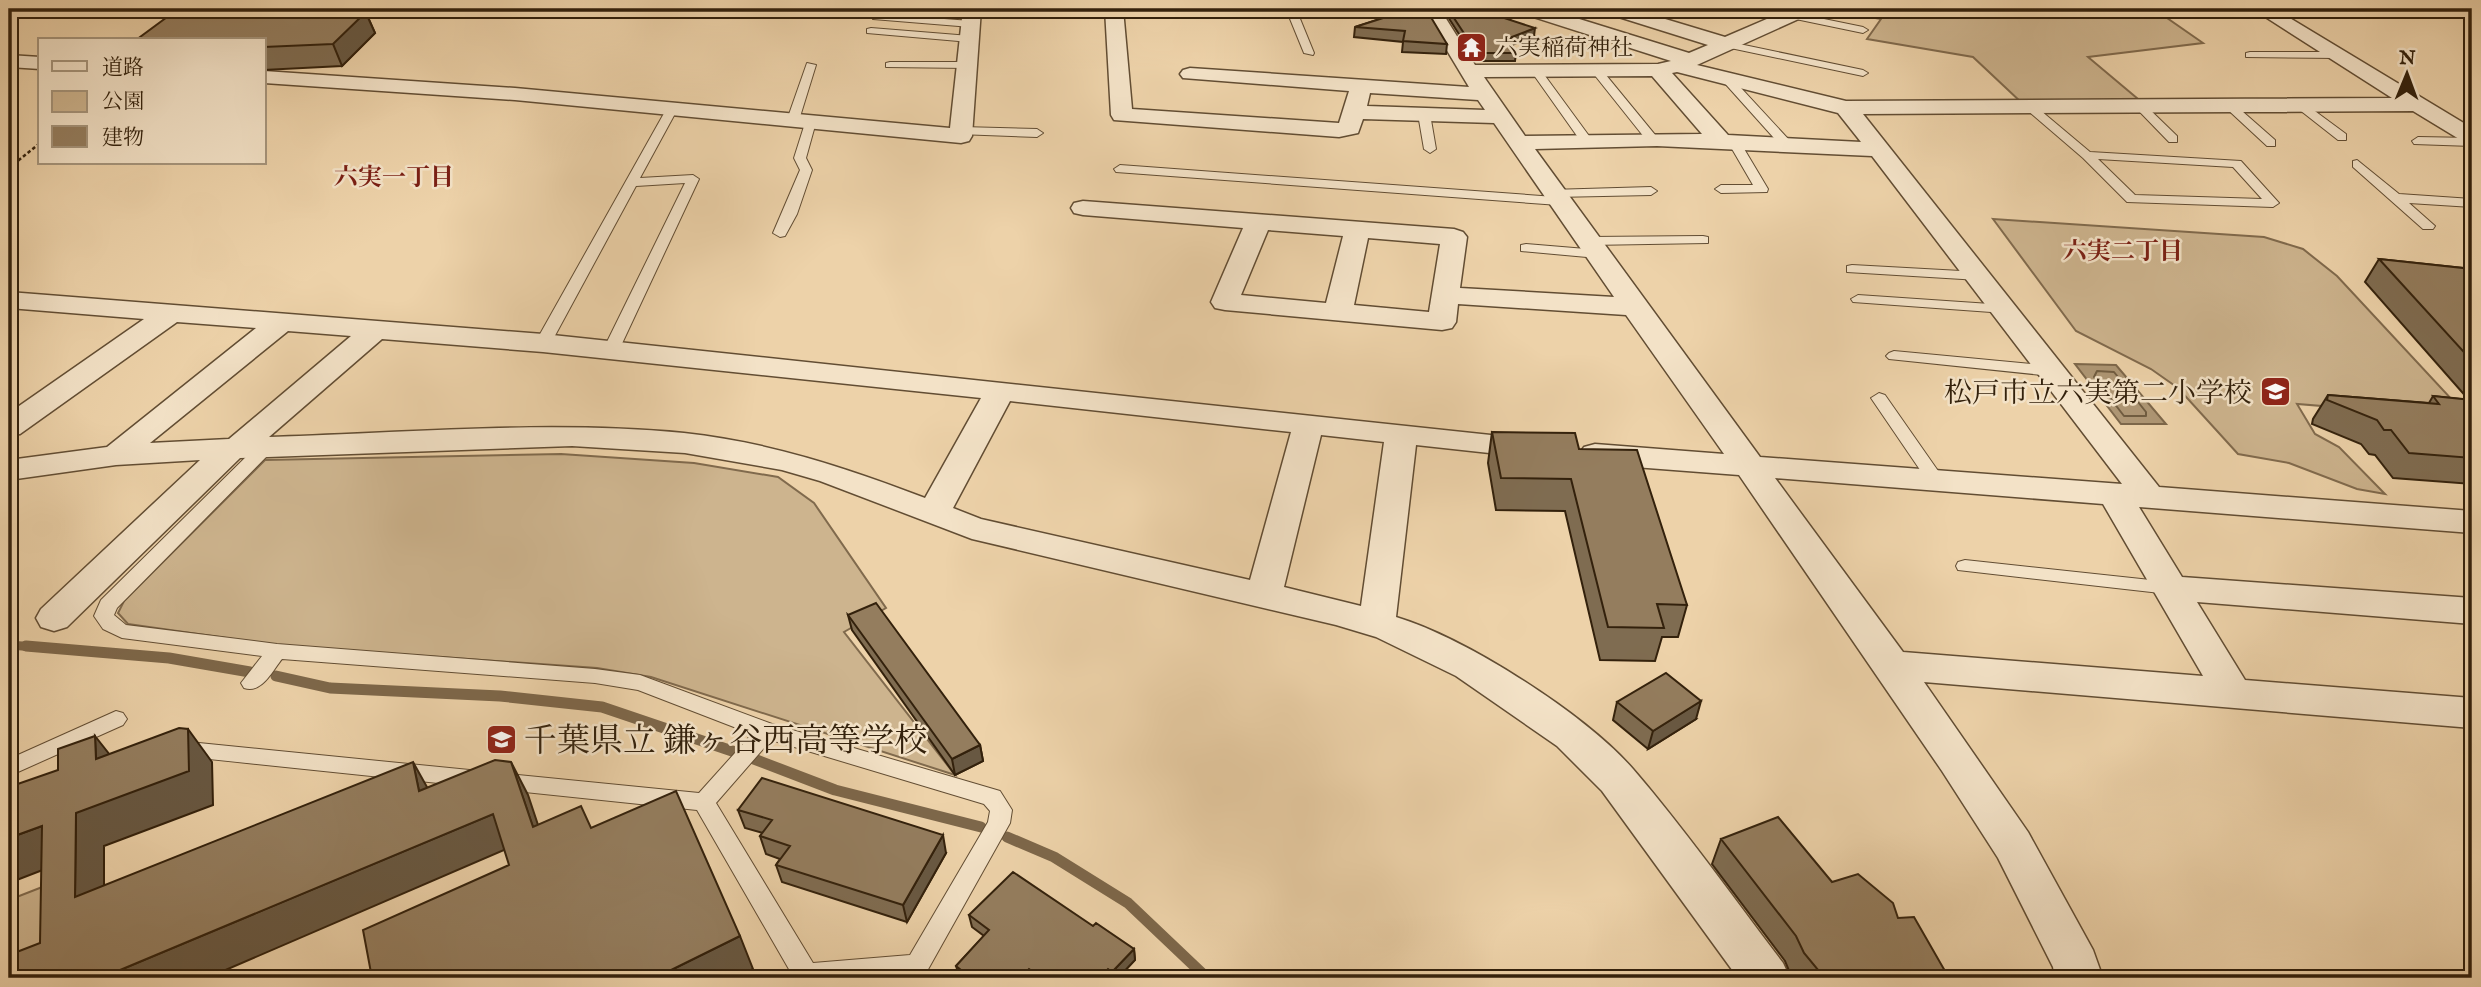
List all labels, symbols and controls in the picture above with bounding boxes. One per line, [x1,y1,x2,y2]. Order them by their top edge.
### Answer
temple icon: 六実稲荷神社 [1455,30,1489,64]
place label: 六実稲荷神社 [1495,34,1633,63]
legend [38,38,266,164]
north arrow [2372,38,2442,108]
text: N [2398,47,2416,71]
text: 道路 [102,55,144,82]
text: 公園 [102,89,144,116]
text: 建物 [102,125,144,152]
district label: 六実一丁目 [334,163,454,194]
district label: 六実二丁目 [2063,237,2183,268]
school or university icon: 松戸市立六実第二小学校 [2258,375,2292,409]
place label: 松戸市立六実第二小学校 [1944,377,2252,412]
place label: 千葉県立 鎌ヶ谷西高等学校 [524,721,927,763]
school or university icon: 千葉県立 鎌ヶ谷西高等学校 [484,722,518,756]

